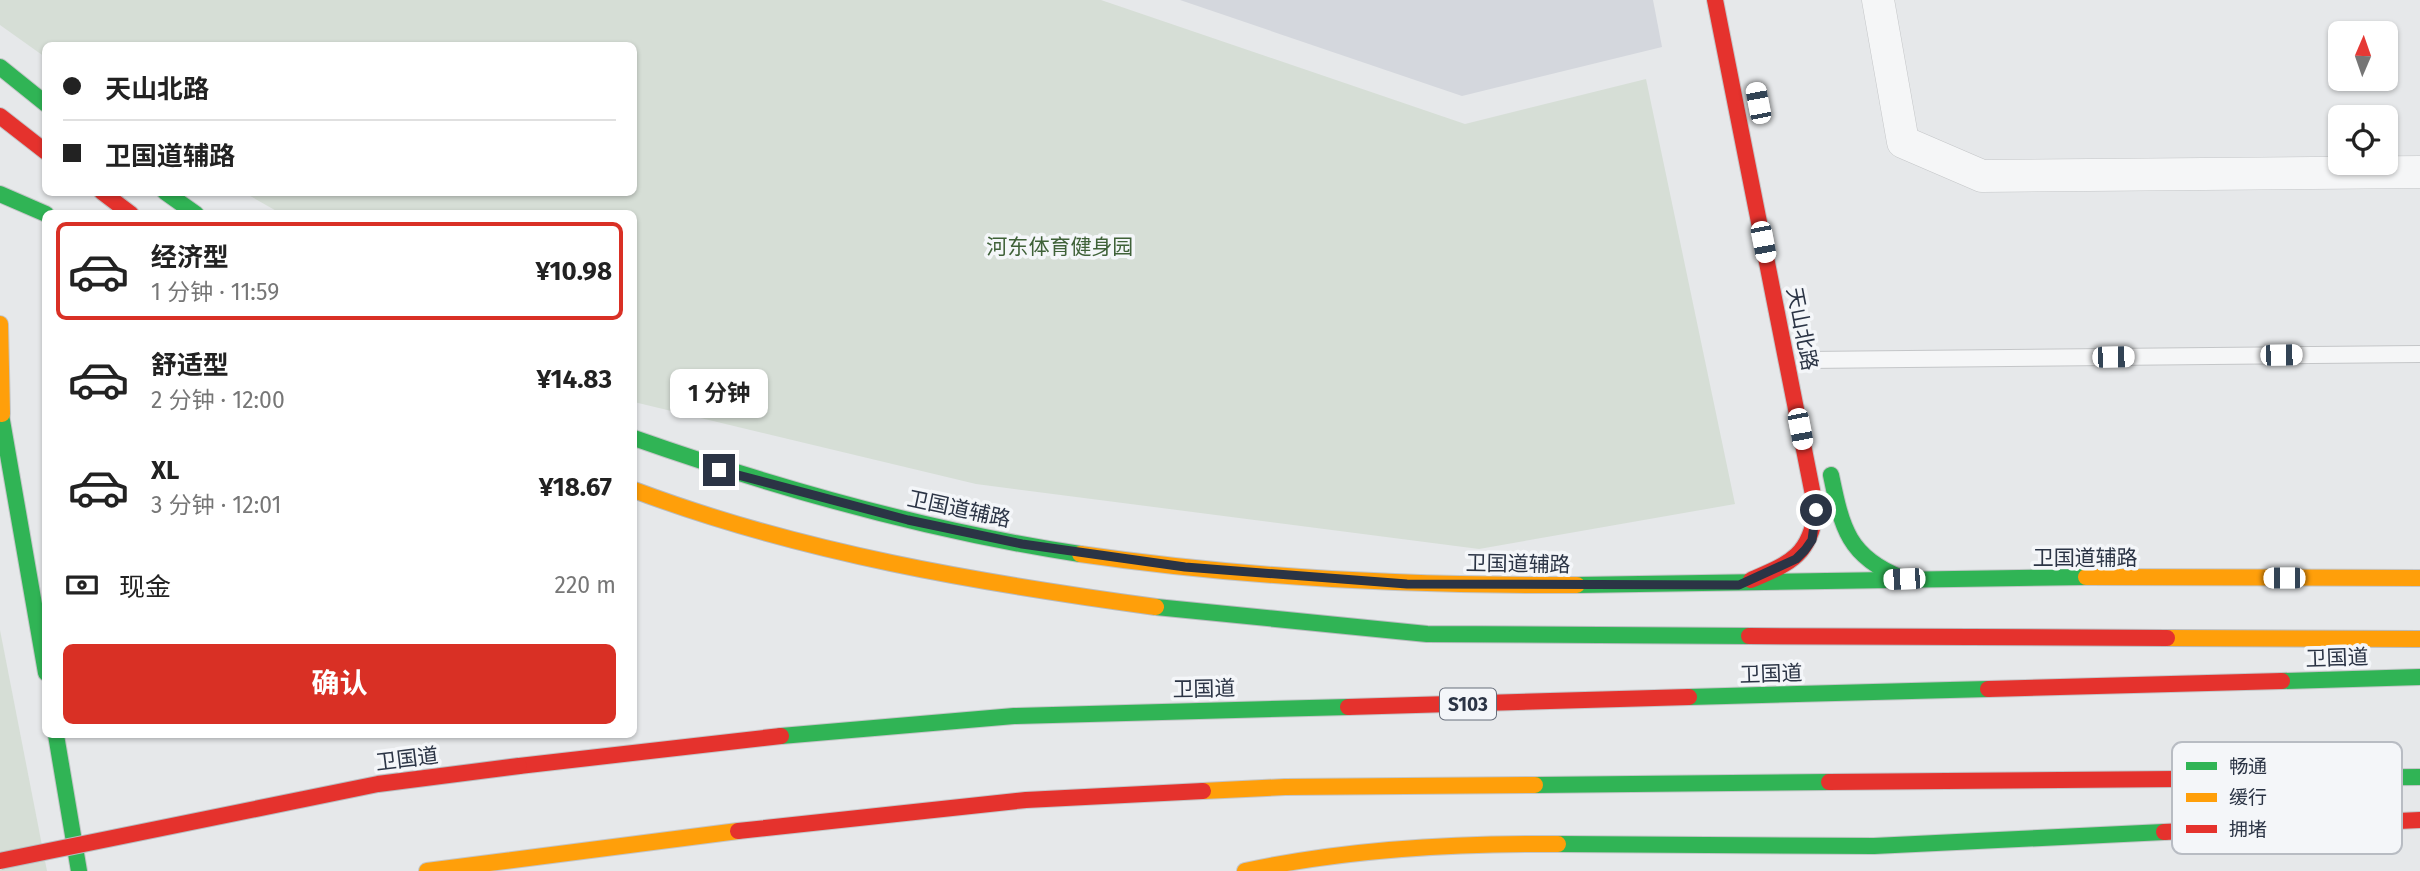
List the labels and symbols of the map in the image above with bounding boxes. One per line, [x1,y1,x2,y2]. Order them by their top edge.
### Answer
north arrow [2328,21,2398,91]
car [1744,80,1773,126]
car [1749,219,1778,265]
park label: 河东体育健身园 [987,234,1134,260]
street label: 天山北路 [1781,285,1823,373]
car [2260,344,2303,366]
car [2092,346,2135,368]
callout: 1 分钟 [670,368,768,418]
car [1786,406,1815,452]
route end [703,454,735,486]
street label: 卫国道辅路 [905,485,1013,533]
route start [1800,494,1832,526]
street label: 卫国道辅路 [2033,545,2138,571]
street label: 卫国道辅路 [1465,550,1571,578]
car [1883,568,1926,590]
car [2264,568,2306,589]
street label: 卫国道 [2305,644,2369,672]
street label: 卫国道 [1739,660,1803,688]
street label: 卫国道 [1172,675,1236,703]
road number: S103 [1440,688,1496,720]
street label: 卫国道 [374,742,440,776]
legend [2172,742,2402,854]
text: 畅通 [2229,755,2267,778]
text: 缓行 [2229,786,2267,809]
text: 拥堵 [2229,818,2267,841]

